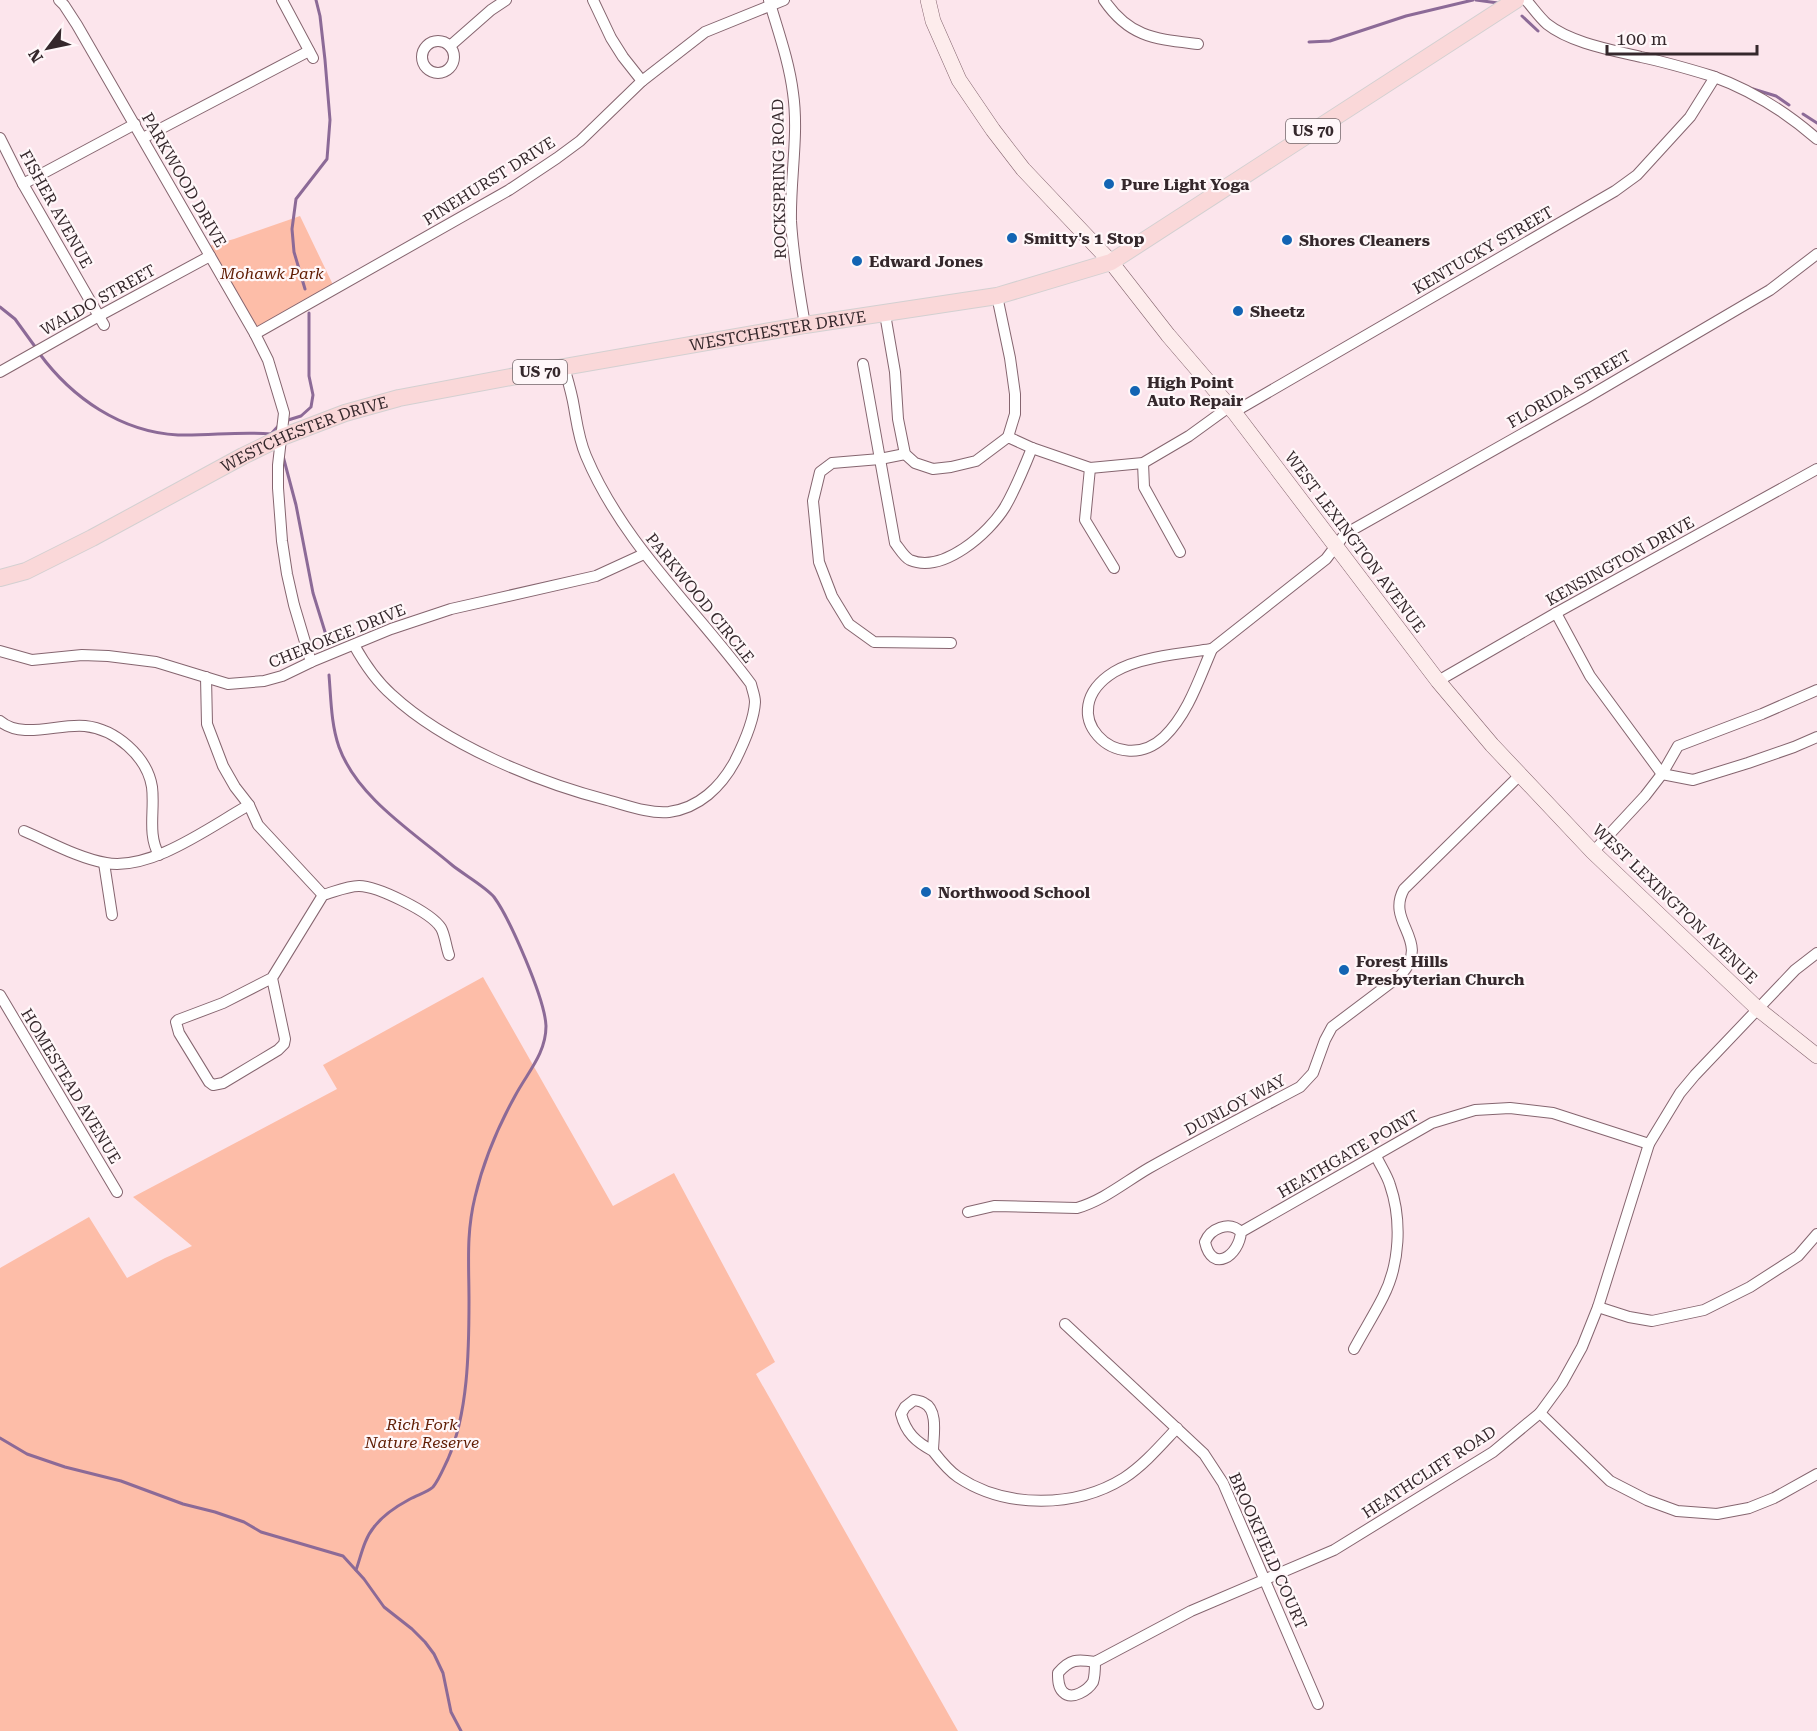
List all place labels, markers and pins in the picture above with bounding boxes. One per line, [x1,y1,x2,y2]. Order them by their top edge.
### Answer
place label: Pure Light Yoga [1121,175,1250,194]
marker: Pure Light Yoga [1102,177,1116,191]
place label: Smitty's 1 Stop [1024,229,1145,248]
marker: Smitty's 1 Stop [1005,231,1019,245]
place label: Shores Cleaners [1299,231,1430,250]
marker: Shores Cleaners [1280,233,1294,247]
place label: Edward Jones [869,252,983,271]
marker: Edward Jones [850,254,864,268]
place label: Sheetz [1250,302,1304,321]
marker: Sheetz [1231,304,1245,318]
place label: High Point Auto Repair [1147,373,1243,410]
marker: High Point Auto Repair [1128,384,1142,398]
place label: Northwood School [938,883,1091,902]
marker: Northwood School [919,885,933,899]
place label: Forest Hills Presbyterian Church [1356,952,1525,989]
marker: Forest Hills Presbyterian Church [1337,963,1351,977]

